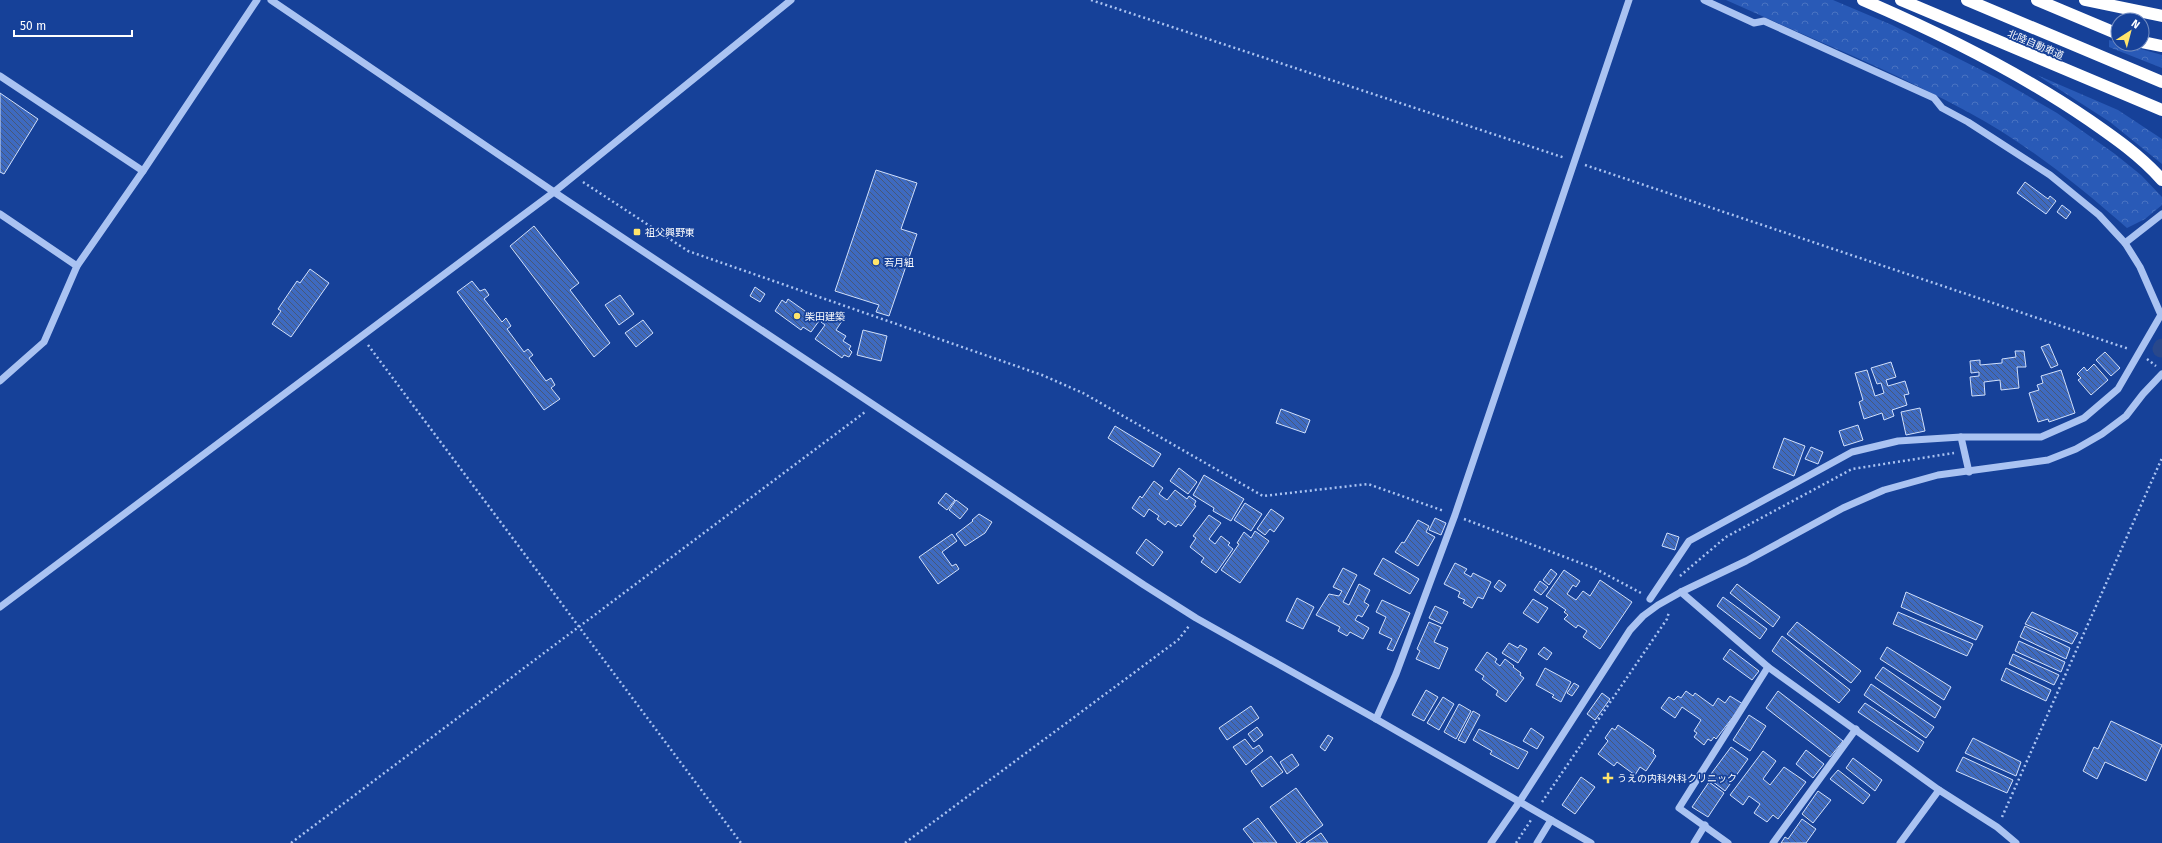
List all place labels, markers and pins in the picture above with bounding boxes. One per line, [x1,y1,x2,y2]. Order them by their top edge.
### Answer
marker: 祖父興野東 [632,227,642,237]
place label: 祖父興野東 [645,227,695,239]
marker: 若月組 [871,257,881,267]
place label: 若月組 [884,257,914,269]
marker: 柴田建築 [792,311,802,321]
place label: 柴田建築 [805,311,845,323]
marker: うえの内科外科クリニック [1602,772,1614,784]
place label: うえの内科外科クリニック [1617,773,1737,785]

